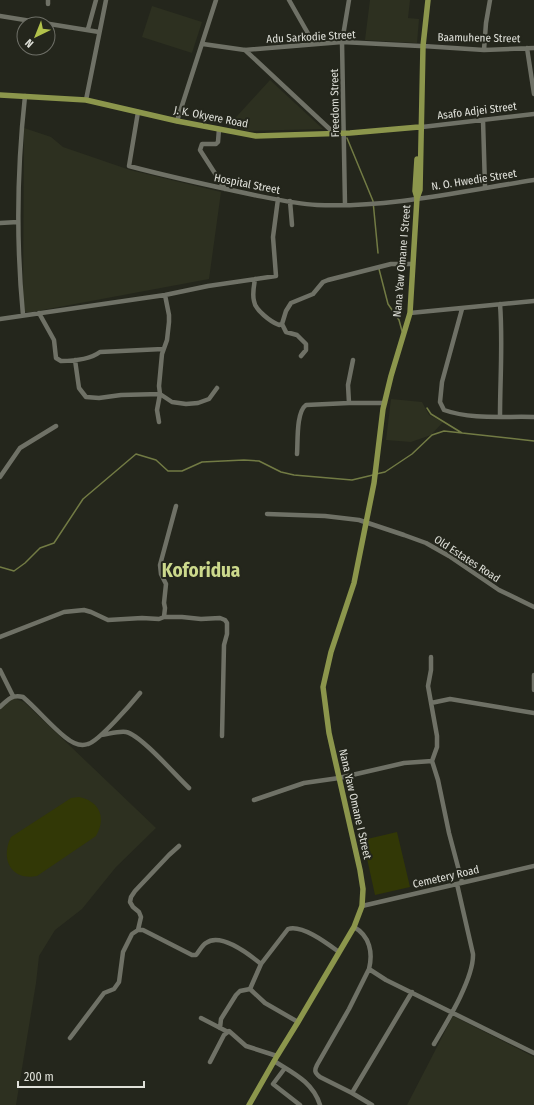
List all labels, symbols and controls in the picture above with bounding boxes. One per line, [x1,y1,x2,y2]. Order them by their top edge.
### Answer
north arrow [16,16,56,56]
street label: Adu Sarkodie Street [266,28,356,46]
street label: Baamuhene Street [437,31,521,45]
text: N [23,36,36,50]
street label: Freedom Street [328,68,342,137]
street label: Asafo Adjei Street [437,100,518,122]
street label: J. K. Okyere Road [173,103,249,131]
street label: N. O. Hwedie Street [430,167,518,193]
street label: Hospital Street [213,171,282,197]
street label: Nana Yaw Omane I Street [391,204,413,318]
street label: Old Estates Road [432,533,502,585]
district label: Koforidua [162,559,240,582]
street label: Nana Yaw Omane I Street [336,748,374,861]
street label: Cemetery Road [412,863,480,891]
scale bar [18,1063,144,1089]
text: 200 m [24,1070,54,1084]

